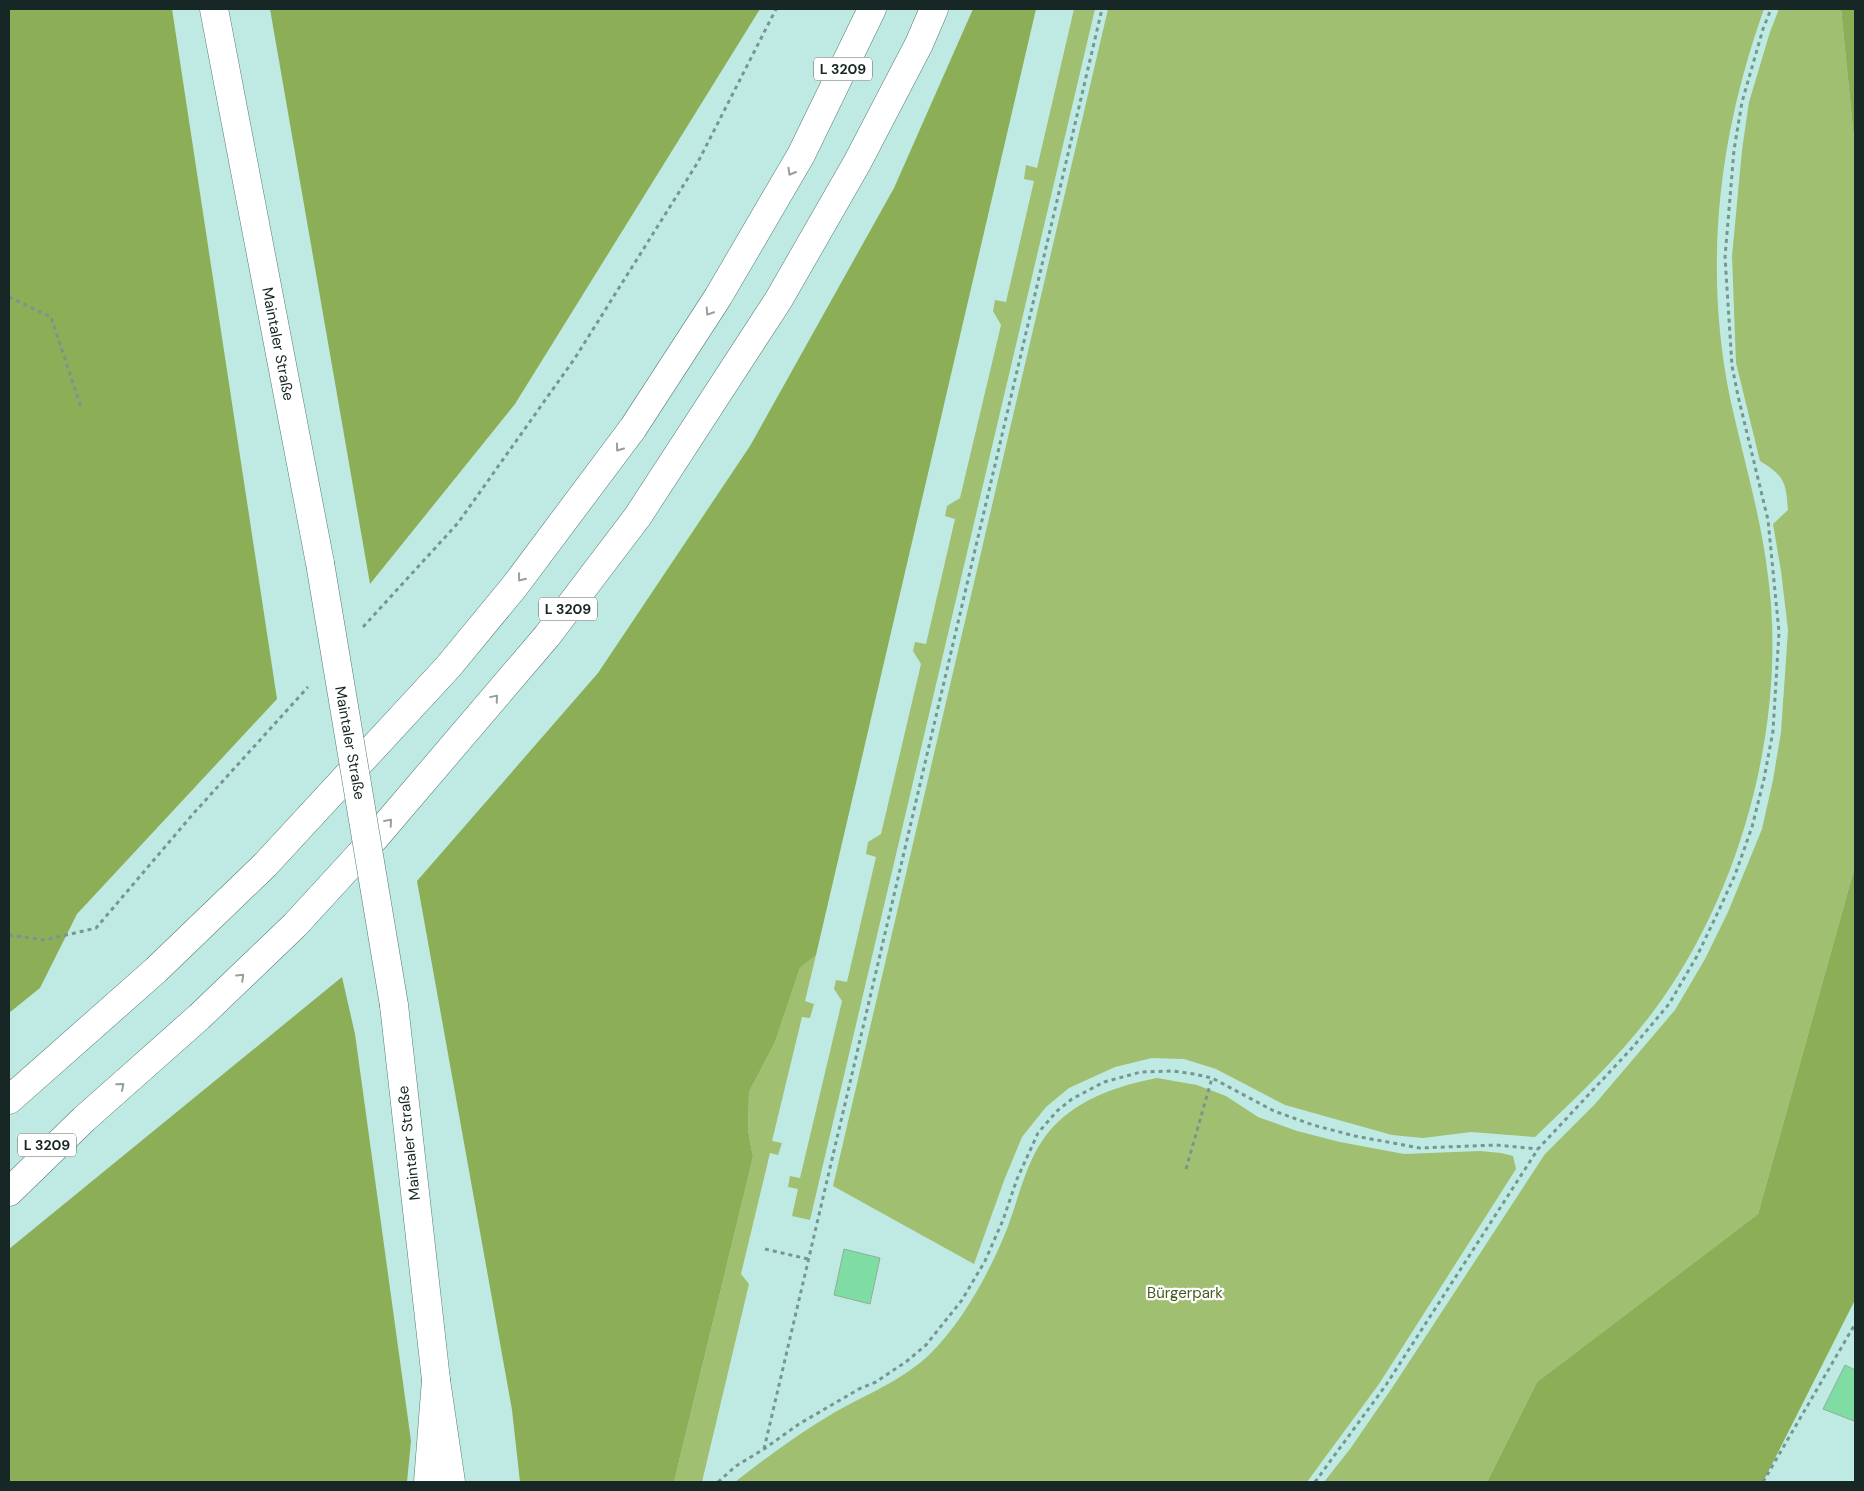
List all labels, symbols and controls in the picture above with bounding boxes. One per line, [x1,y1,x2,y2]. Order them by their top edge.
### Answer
road number: L 3209 [814,58,872,80]
one-way arrow [787,167,797,176]
street label: Maintaler Straße [257,286,299,402]
one-way arrow [705,307,715,316]
one-way arrow [616,442,625,452]
one-way arrow [519,572,527,581]
road number: L 3209 [539,598,597,620]
street label: Maintaler Straße [330,685,370,801]
one-way arrow [489,695,498,704]
one-way arrow [384,818,393,827]
one-way arrow [235,974,244,983]
one-way arrow [115,1083,124,1092]
street label: Maintaler Straße [393,1085,425,1201]
road number: L 3209 [18,1134,76,1156]
park label: Bürgerpark [1147,1283,1223,1303]

